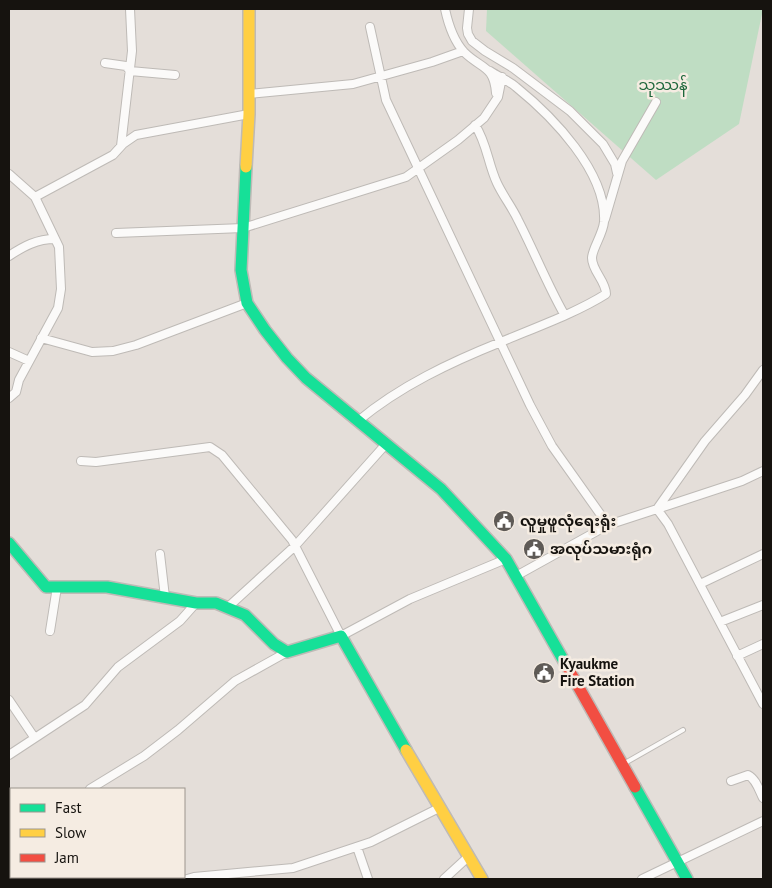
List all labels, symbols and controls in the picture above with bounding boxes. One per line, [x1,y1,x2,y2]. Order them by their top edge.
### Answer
park label: သုဿန် [638,75,688,97]
public building icon: လူမှုဖူလုံရေးရုံး [492,509,516,533]
place label: လူမှုဖူလုံရေးရုံး [520,511,616,533]
public building icon: အလုပ်သမားရုံဂ [522,537,546,561]
place label: အလုပ်သမားရုံဂ [550,539,652,561]
place label: Kyaukme Fire Station [560,654,634,690]
public building icon: Kyaukme Fire Station [532,661,556,685]
legend [10,788,185,878]
text: Fast [55,798,82,817]
text: Slow [55,823,86,842]
text: Jam [54,848,79,867]

